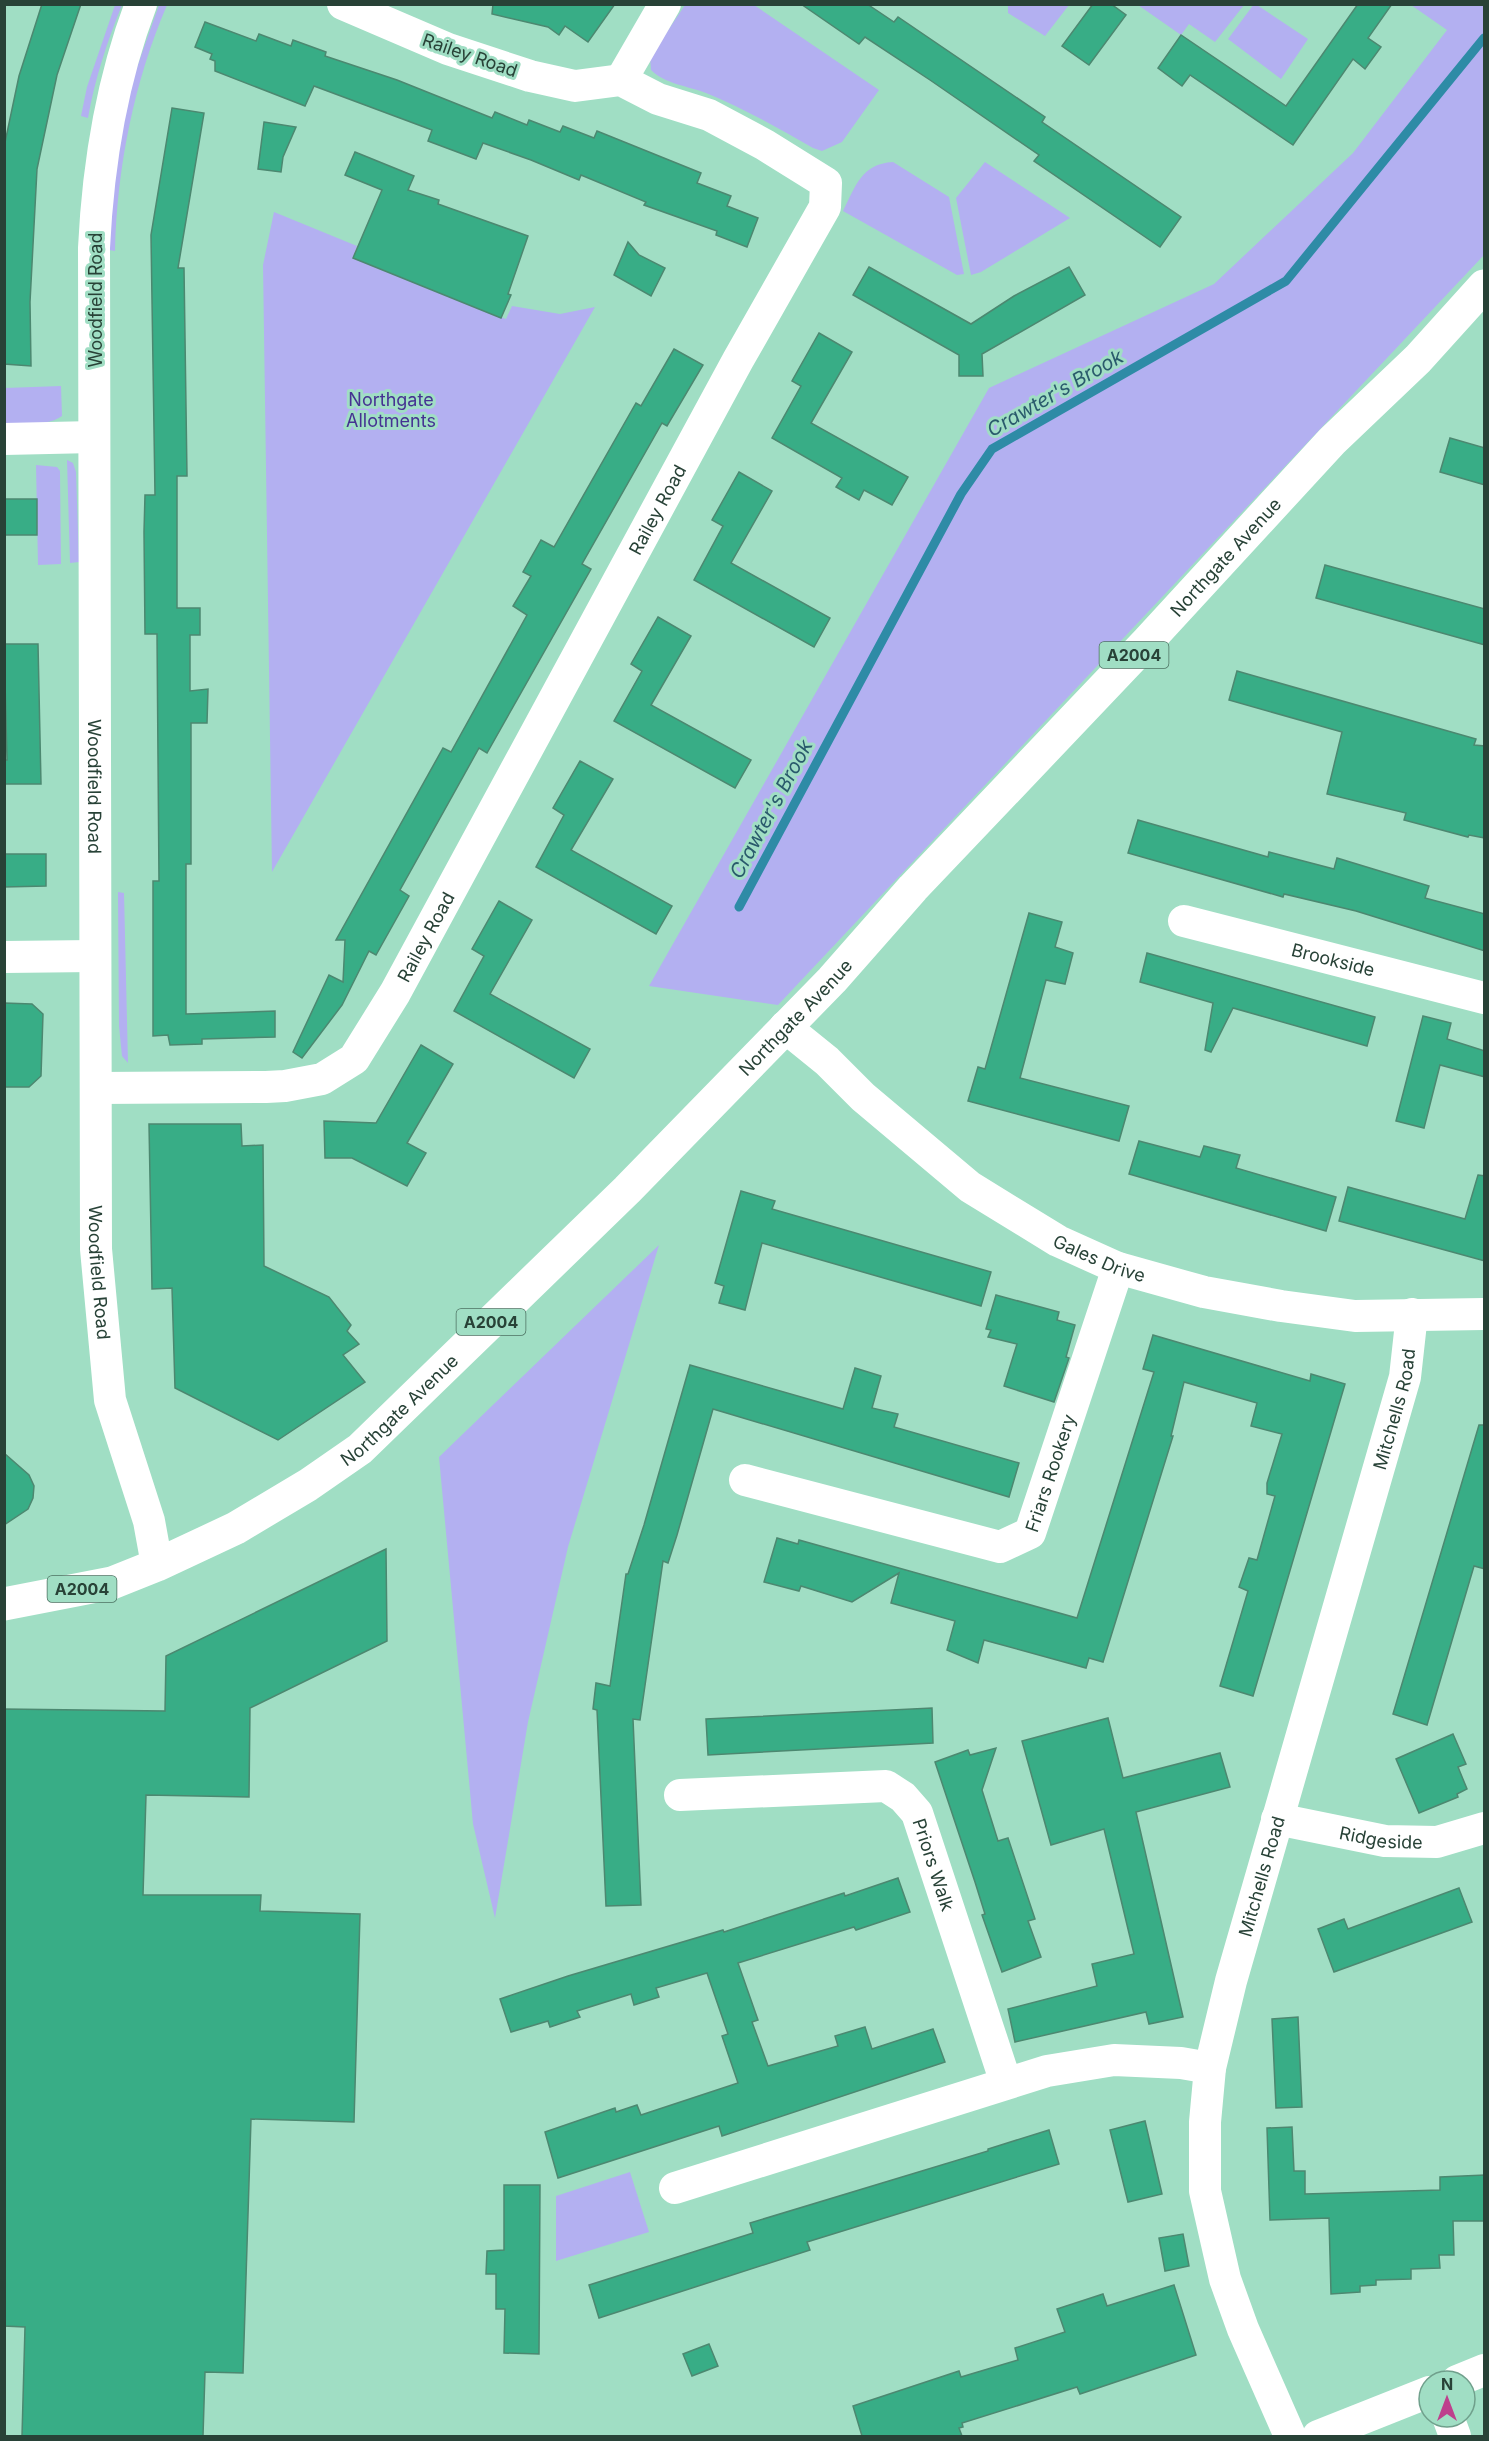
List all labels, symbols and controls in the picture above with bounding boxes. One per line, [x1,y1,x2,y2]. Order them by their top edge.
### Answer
street label: Railey Road [420,29,520,81]
street label: Woodfield Road [85,233,106,367]
water label: Crawter's Brook [983,344,1128,442]
park label: Northgate Allotments [346,389,436,431]
street label: Railey Road [624,461,690,558]
street label: Northgate Avenue [1166,493,1285,621]
road number: A2004 [1100,642,1168,668]
street label: Woodfield Road [84,719,106,854]
water label: Crawter's Brook [724,735,818,882]
street label: Railey Road [393,888,458,985]
street label: Brookside [1289,939,1377,980]
street label: Northgate Avenue [734,955,856,1080]
street label: Woodfield Road [85,1205,115,1340]
street label: Gales Drive [1050,1230,1148,1286]
road number: A2004 [456,1309,526,1335]
street label: Mitchells Road [1368,1347,1419,1472]
street label: Northgate Avenue [336,1350,462,1470]
street label: Friars Rookery [1021,1411,1079,1535]
road number: A2004 [48,1576,116,1602]
street label: Mitchells Road [1234,1814,1289,1939]
street label: Priors Walk [909,1816,959,1914]
street label: Ridgeside [1338,1821,1423,1852]
north arrow [1417,2369,1477,2429]
text: N [1441,2374,1453,2394]

